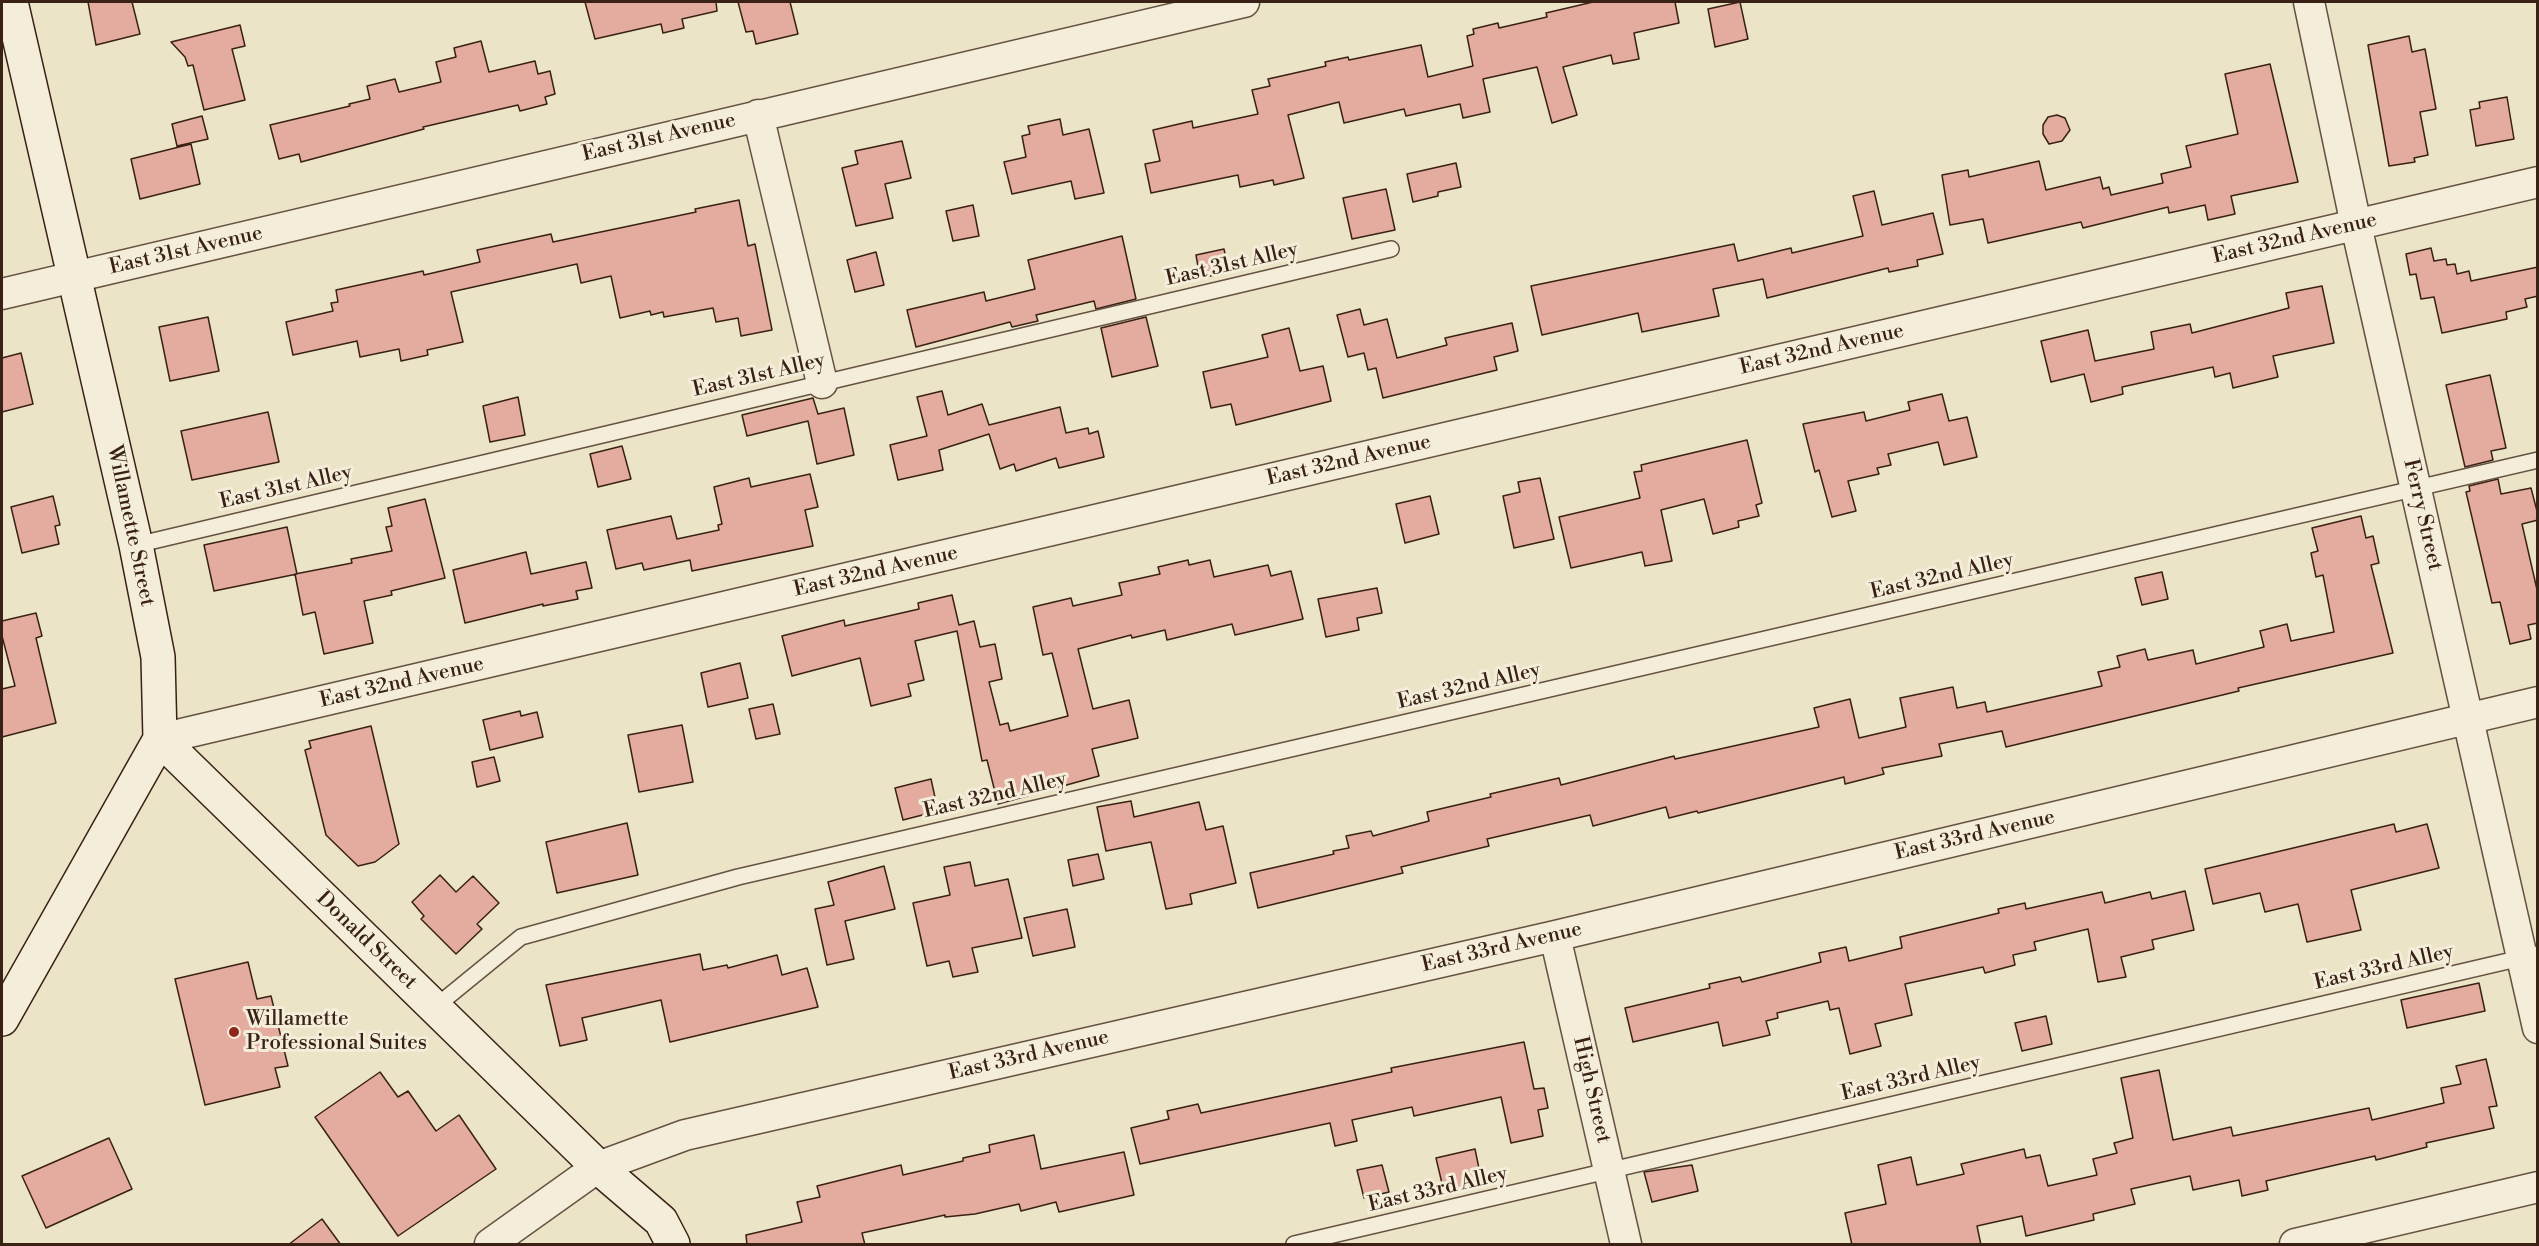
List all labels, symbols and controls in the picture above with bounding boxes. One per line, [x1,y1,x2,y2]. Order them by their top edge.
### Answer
street label: East 31st Avenue [580,108,738,168]
street label: East 32nd Avenue [2210,208,2380,270]
street label: East 31st Avenue [107,221,265,281]
street label: East 31st Alley [1163,238,1301,292]
street label: East 32nd Avenue [1737,319,1907,381]
street label: East 31st Alley [690,349,828,403]
street label: East 32nd Avenue [1264,430,1434,492]
street label: Willamette Street [101,443,159,609]
street label: Ferry Street [2397,457,2447,573]
street label: East 31st Alley [217,461,355,515]
street label: East 32nd Avenue [791,541,961,603]
street label: East 32nd Alley [1868,548,2016,606]
street label: East 32nd Avenue [317,652,487,714]
street label: East 32nd Alley [1395,658,1543,716]
street label: East 32nd Alley [921,767,1069,825]
street label: East 33rd Avenue [1892,805,2058,867]
street label: Donald Street [310,887,422,995]
street label: East 33rd Avenue [1419,917,1585,979]
street label: East 33rd Alley [2312,940,2456,996]
place label: Willamette Professional Suites [246,1007,427,1057]
marker: Willamette Professional Suites [227,1025,241,1039]
street label: East 33rd Avenue [946,1025,1112,1087]
street label: High Street [1567,1034,1615,1146]
street label: East 33rd Alley [1839,1051,1983,1107]
street label: East 33rd Alley [1366,1162,1510,1218]

